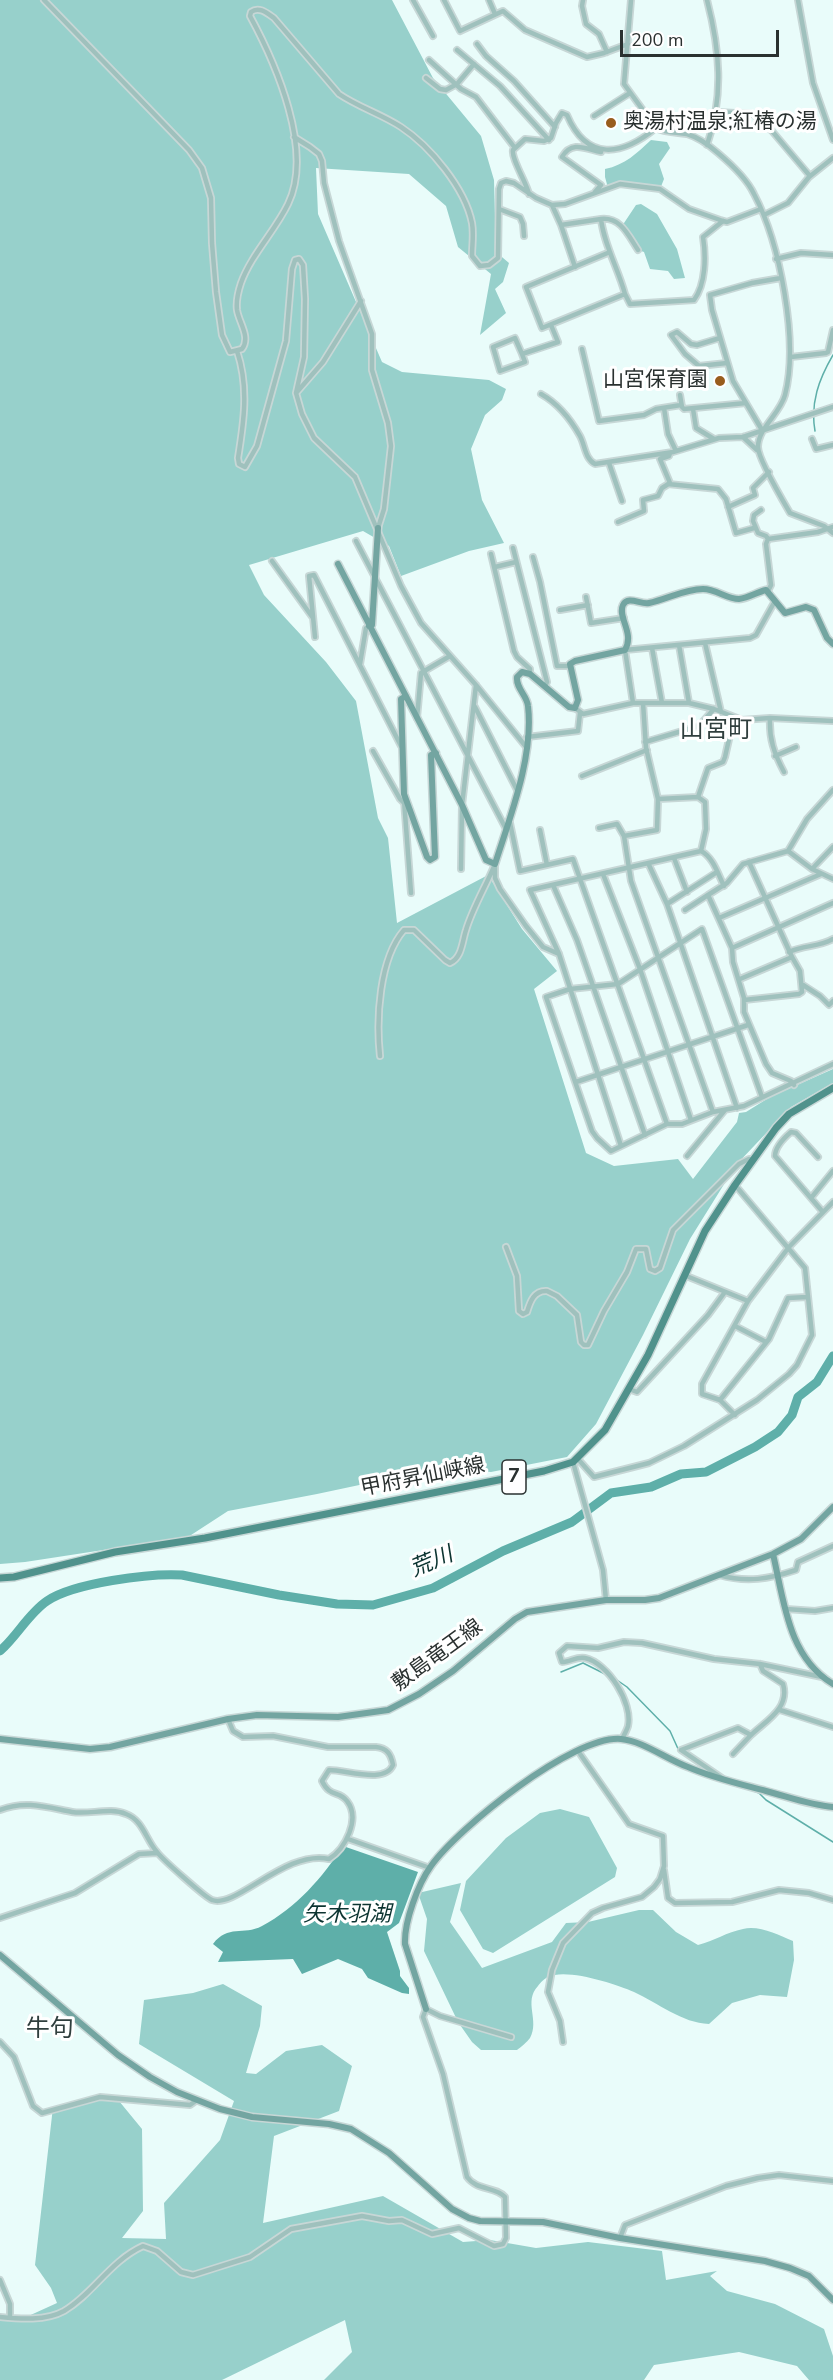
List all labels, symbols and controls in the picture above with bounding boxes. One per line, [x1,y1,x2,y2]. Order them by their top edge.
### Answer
scale bar [623,18,782,56]
text: 200 m [631,28,683,52]
place label: 奥湯村温泉;紅椿の湯 [623,110,817,136]
marker: 奥湯村温泉;紅椿の湯 [604,116,618,130]
place label: 山宮保育園 [603,368,708,394]
marker: 山宮保育園 [713,374,727,388]
district label: 山宮町 [680,717,752,745]
street label: 甲府昇仙峡線 [359,1454,487,1502]
road number: 7 [502,1460,526,1494]
water label: 荒川 [407,1542,457,1584]
street label: 敷島竜王線 [388,1615,488,1697]
water label: 矢木羽湖 [303,1903,391,1929]
district label: 牛句 [26,2016,74,2044]

